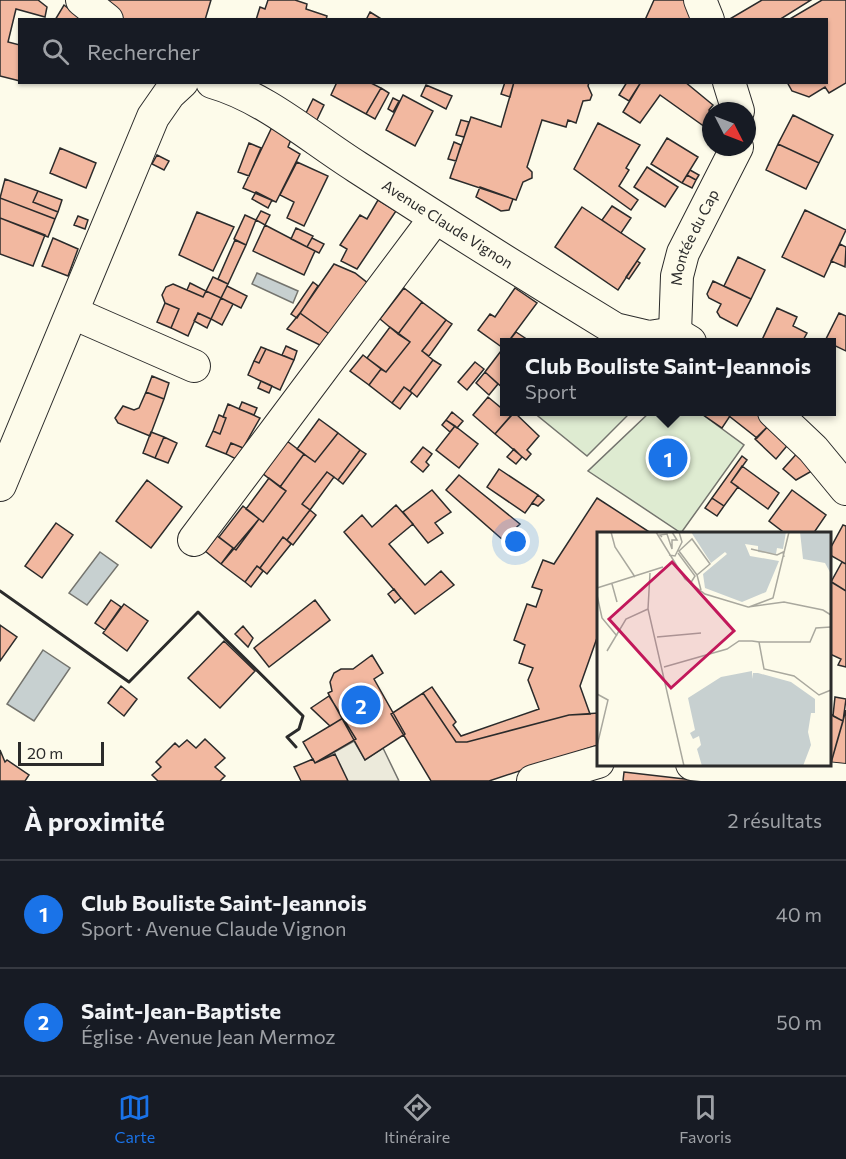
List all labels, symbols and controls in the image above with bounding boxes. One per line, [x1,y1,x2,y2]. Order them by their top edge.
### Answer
search box [18,18,828,84]
icon: search [39,35,72,68]
text: Rechercher [87,38,200,65]
north arrow [702,102,756,156]
street label: Avenue Claude Vignon [379,176,517,272]
street label: Montée du Cap [667,186,722,286]
popup [500,338,836,416]
text: Club Bouliste Saint-Jeannois [525,352,811,379]
text: Sport [525,379,577,403]
pin: 1 [648,436,688,480]
your location [501,527,530,556]
inset map [597,532,831,766]
pin: 2 [342,682,380,728]
scale bar [18,739,104,766]
text: 20 m [27,743,63,762]
text: À proximité [24,805,165,836]
text: 2 résultats [728,808,822,832]
text: Club Bouliste Saint-Jeannois [81,889,367,916]
text: 1 [39,902,48,926]
text: 40 m [776,902,822,926]
text: Sport · Avenue Claude Vignon [81,916,347,940]
text: Saint-Jean-Baptiste [81,997,281,1024]
text: 2 [38,1010,49,1034]
text: 50 m [776,1010,822,1034]
text: Église · Avenue Jean Mermoz [81,1024,336,1048]
tab: Carte [115,1091,155,1146]
tab: Itinéraire [384,1091,450,1146]
tab: Favoris [679,1091,731,1146]

